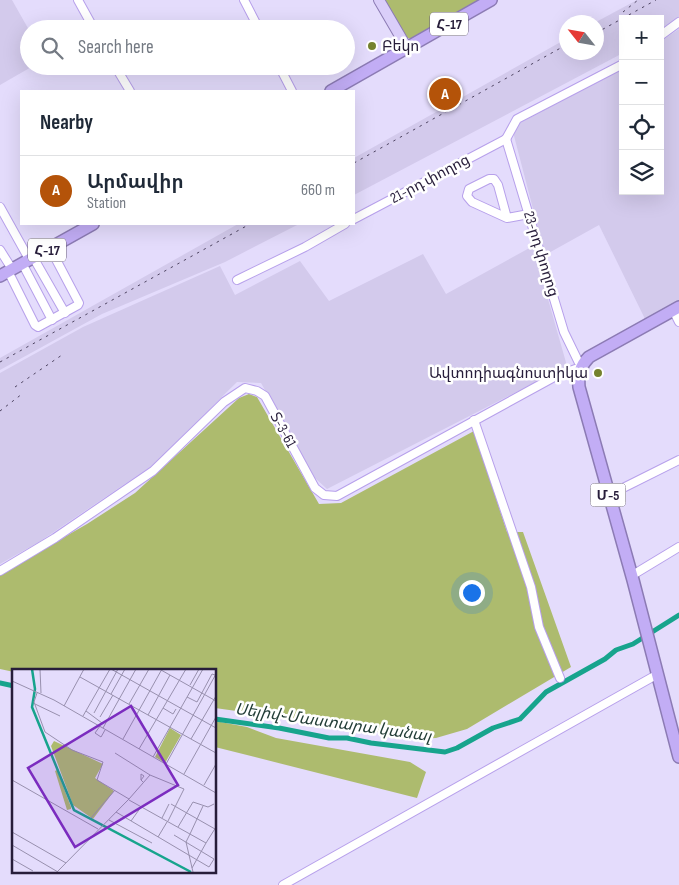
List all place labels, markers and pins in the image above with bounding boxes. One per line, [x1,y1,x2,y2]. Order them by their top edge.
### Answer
place label: Բեկո [382,37,419,56]
marker: Բեկո [366,40,378,52]
pin: A [429,75,461,113]
place label: Ավտոդիագնոստիկա [429,364,588,383]
marker: Ավտոդիագնոստիկա [592,367,604,379]

